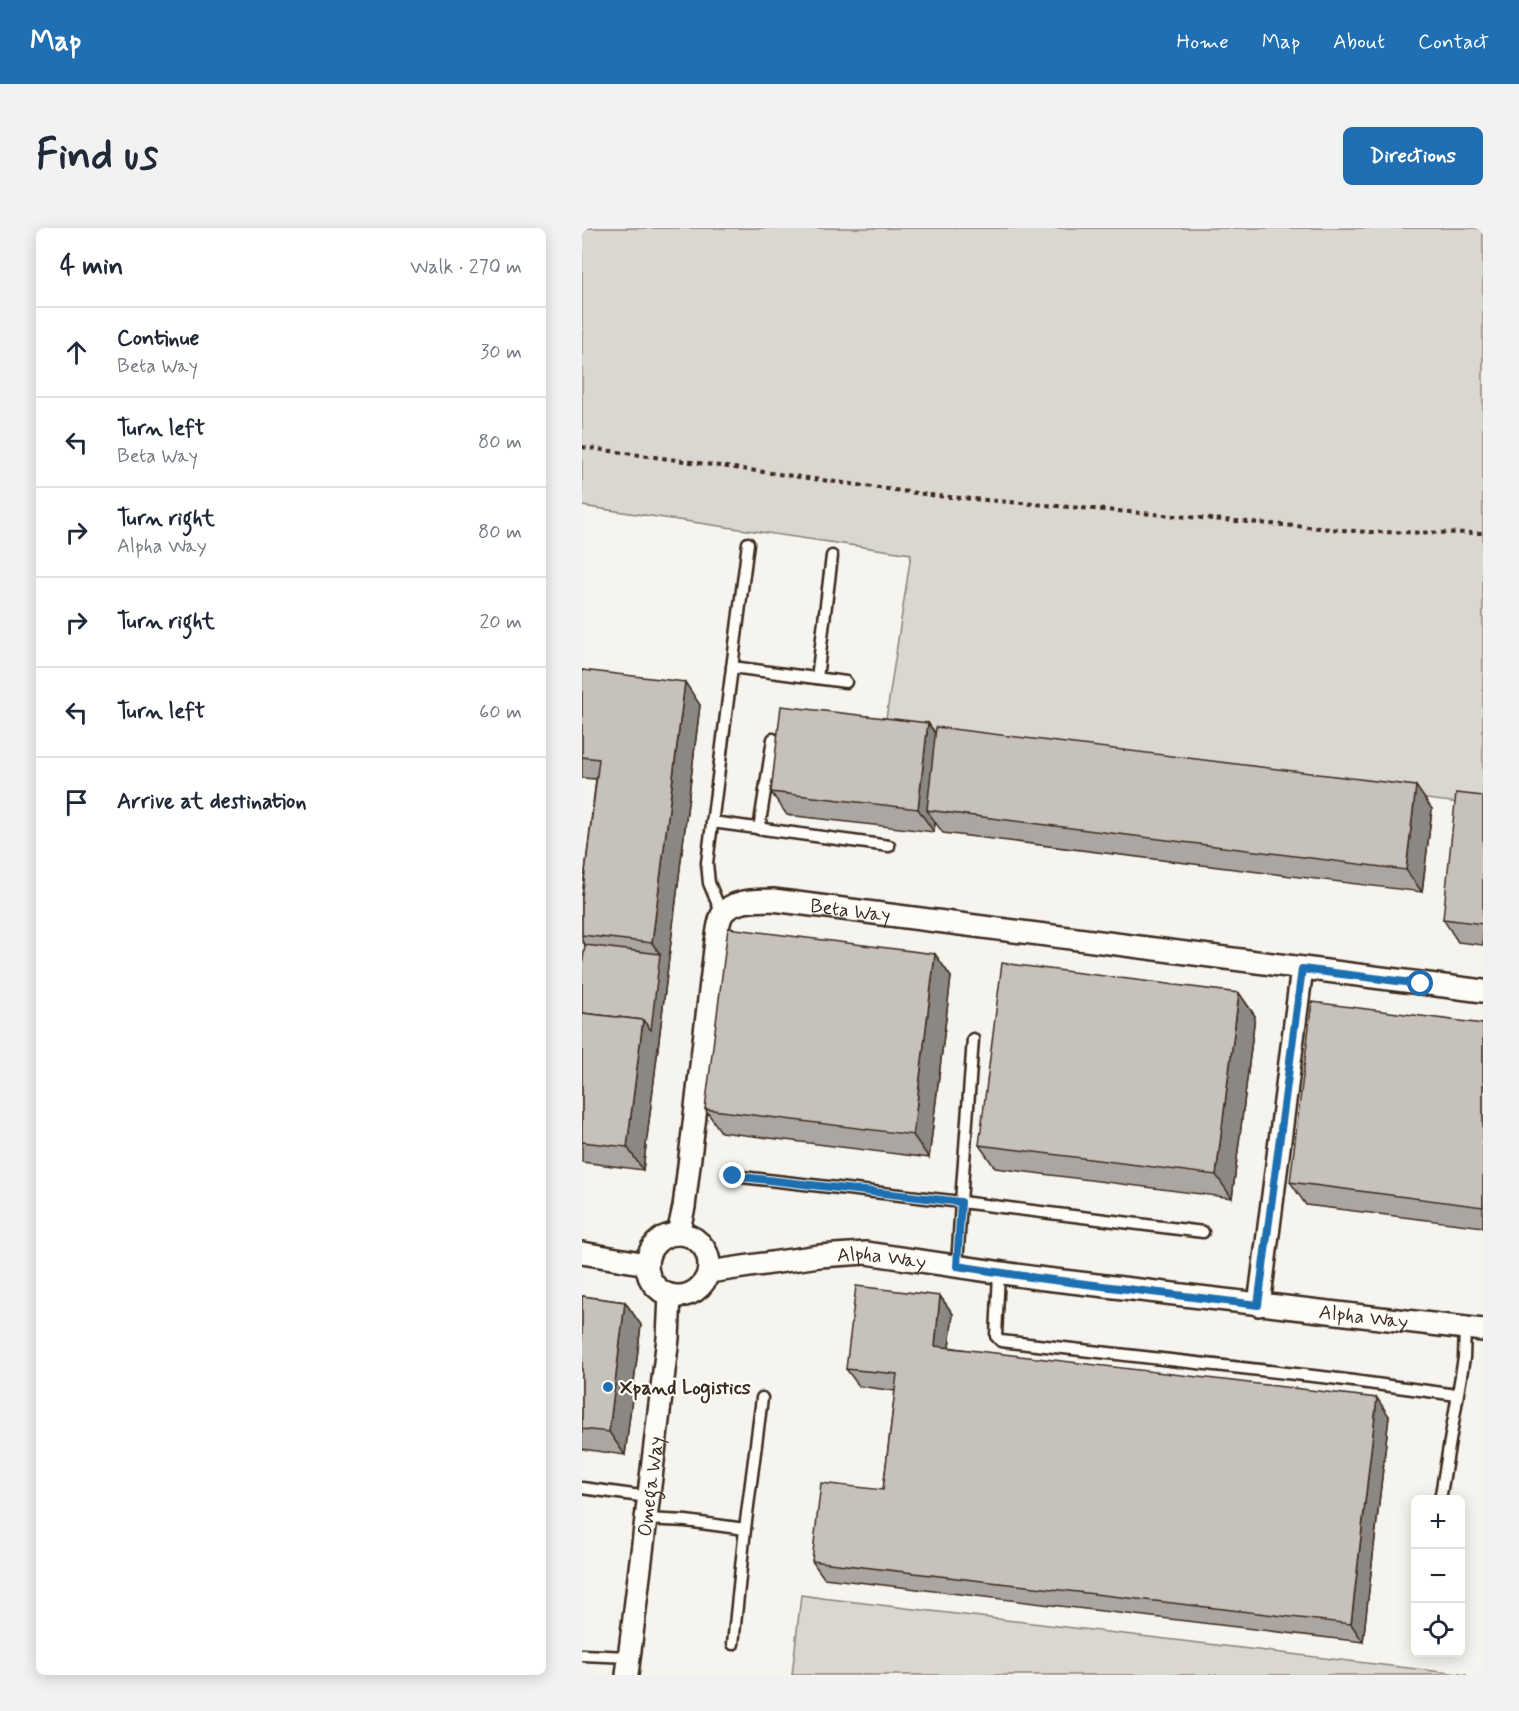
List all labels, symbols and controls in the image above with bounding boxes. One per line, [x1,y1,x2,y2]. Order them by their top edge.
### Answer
text: Map [30,24,81,61]
text: Home [1177,28,1229,56]
text: Map [1262,28,1300,56]
text: About [1333,28,1385,56]
text: Contact [1418,28,1489,56]
button: Directions [1343,127,1483,185]
text: Find us [36,129,158,184]
text: 4 min [60,250,123,284]
text: Walk · 270 m [410,254,522,281]
text: Continue [117,325,199,353]
icon: ahead [60,336,93,369]
text: 30 m [480,339,522,366]
text: Beta Way [117,353,198,380]
text: Turn left [117,415,205,443]
icon: left [60,426,93,459]
text: 80 m [478,429,522,456]
text: Beta Way [117,443,198,470]
text: Turn right [117,505,215,533]
icon: right [60,516,93,549]
text: 80 m [478,519,522,546]
text: Alpha Way [117,533,207,560]
icon: right [60,606,93,639]
text: Turn right [117,608,215,636]
text: 20 m [479,609,522,636]
icon: left [60,696,93,729]
text: Turn left [117,698,205,726]
text: 60 m [479,699,522,726]
icon: arrive [60,786,93,819]
text: Arrive at destination [117,788,307,816]
street label: Beta Way [808,893,892,930]
route start [1407,970,1433,996]
route end [719,1162,745,1188]
street label: Alpha Way [836,1241,928,1277]
street label: Alpha Way [1317,1299,1410,1336]
place label: Xpand Logistics [620,1375,751,1404]
marker: Xpand Logistics [601,1380,615,1394]
street label: Omega Way [632,1435,671,1538]
map controls [1411,1495,1465,1657]
button: + [1411,1495,1465,1549]
button: − [1411,1549,1465,1603]
button: locate [1411,1603,1465,1657]

